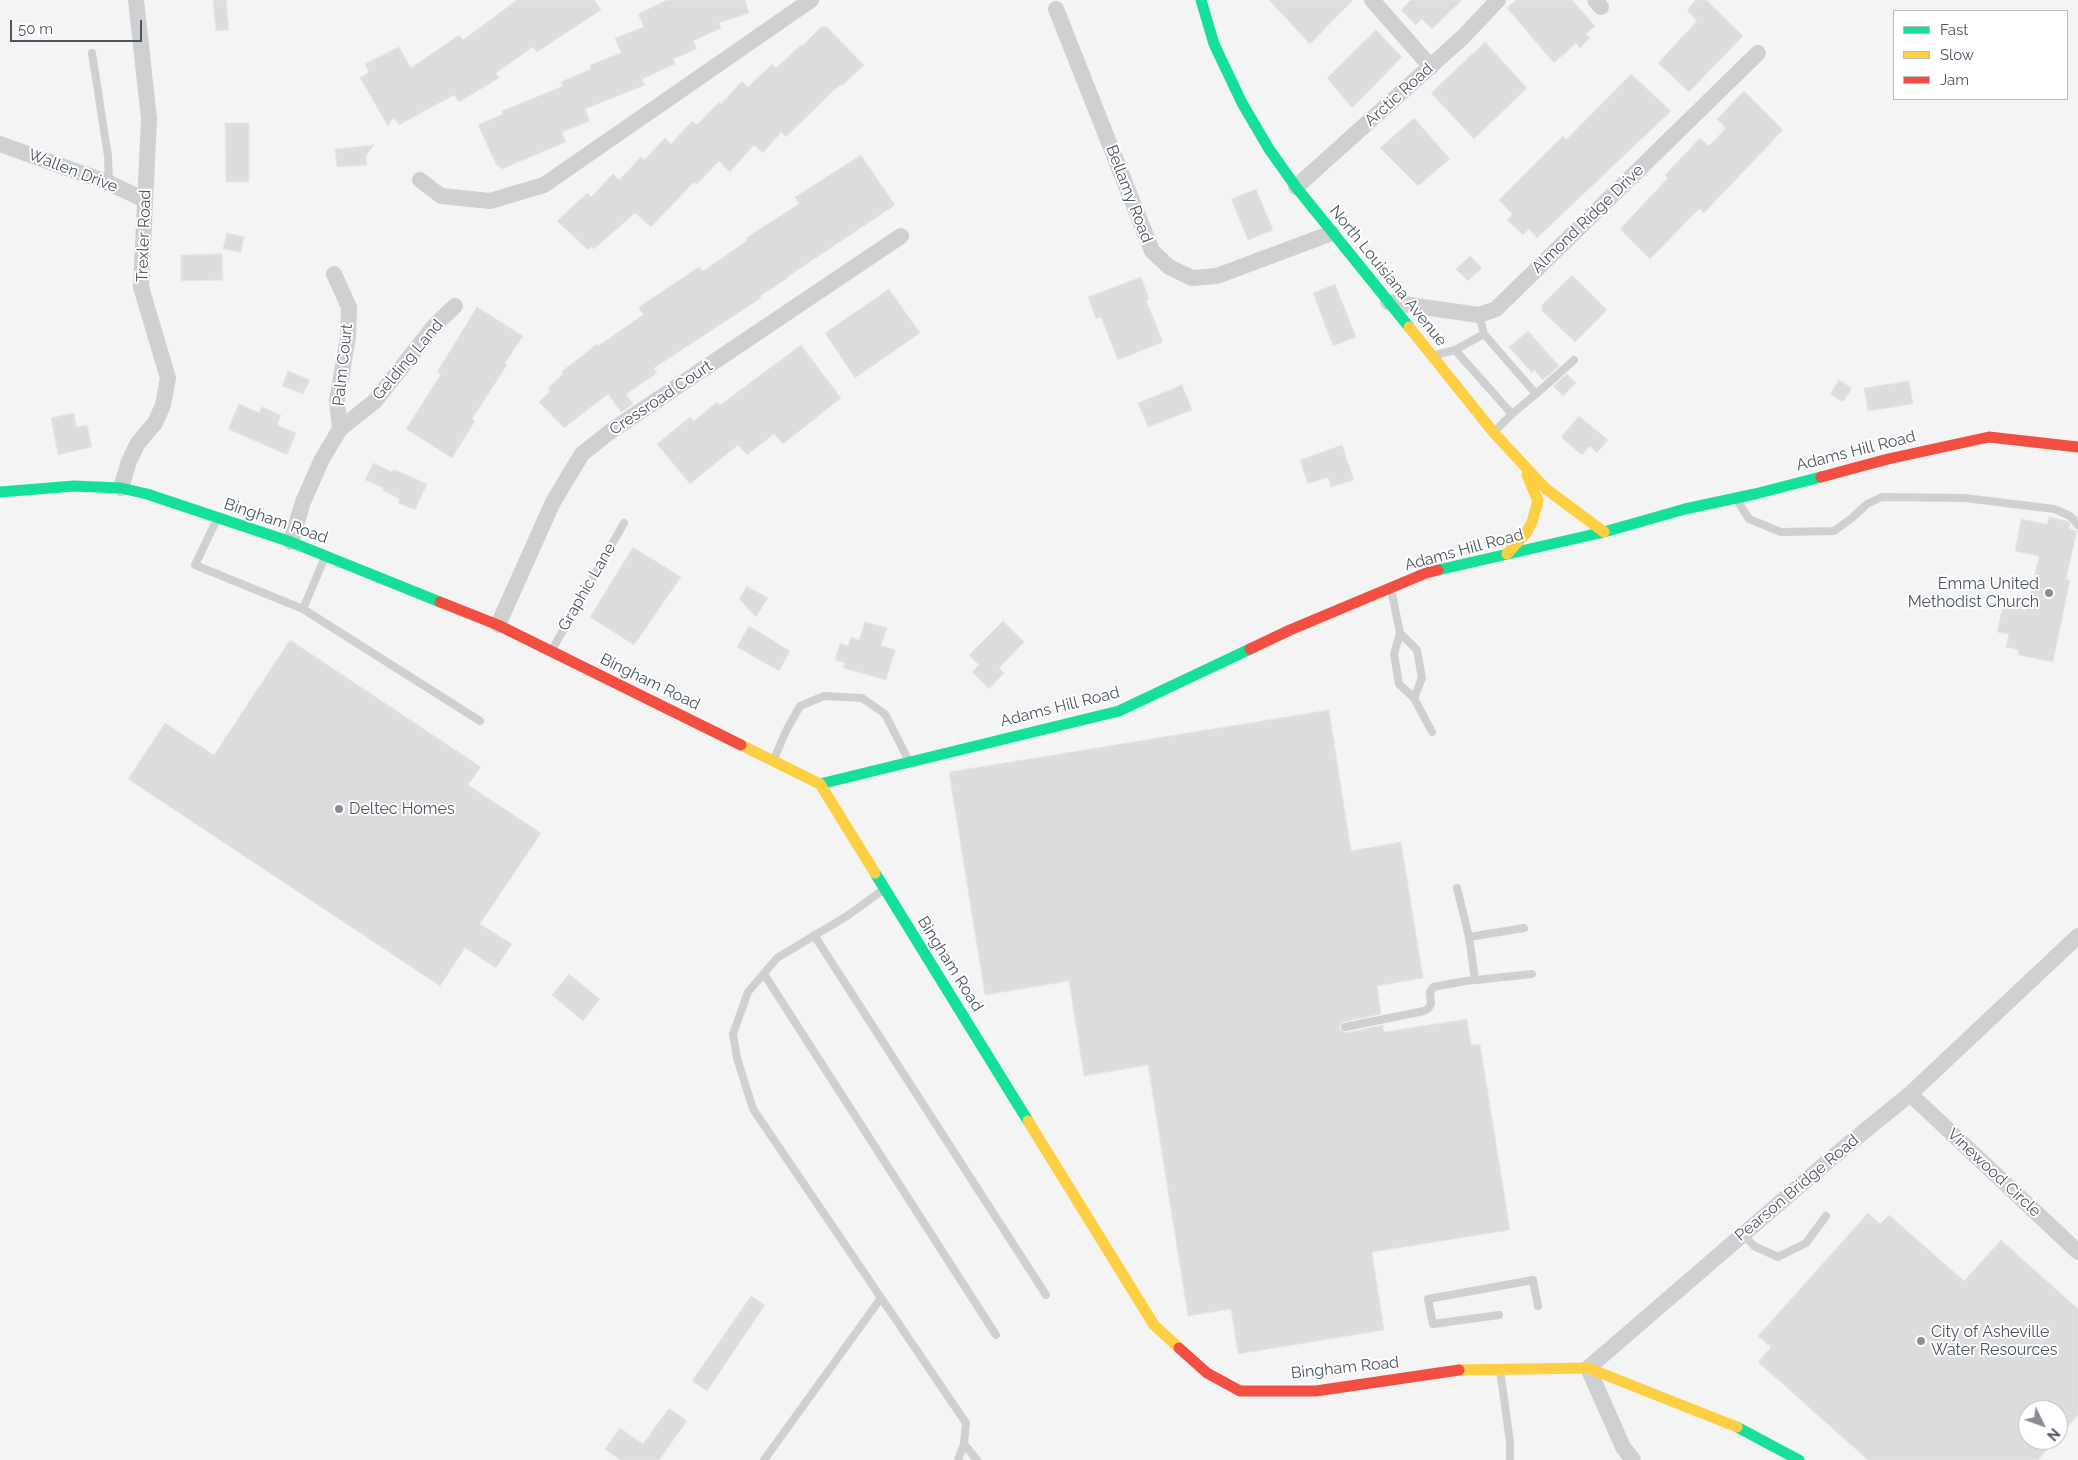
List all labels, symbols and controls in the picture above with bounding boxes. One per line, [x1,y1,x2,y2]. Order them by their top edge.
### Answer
scale bar [12,10,145,42]
legend [1893,10,2068,100]
text: 50 m [18,20,53,38]
text: Fast [1940,21,1968,39]
text: Slow [1940,46,1974,64]
street label: Arctic Road [1361,59,1437,131]
text: Jam [1940,71,1969,89]
street label: Bellamy Road [1102,142,1156,246]
street label: Wallen Drive [26,145,120,197]
street label: Almond Ridge Drive [1528,161,1648,277]
street label: Trexler Road [133,189,155,283]
street label: North Louisiana Avenue [1325,202,1451,350]
street label: Gelding Land [369,316,447,404]
street label: Palm Court [329,323,357,407]
street label: Cressroad Court [606,357,716,439]
street label: Adams Hill Road [1794,427,1918,475]
street label: Bingham Road [222,494,330,548]
street label: Adams Hill Road [1402,525,1526,575]
street label: Graphic Lane [554,540,620,634]
place label: Emma United Methodist Church [1908,574,2039,612]
marker: Emma United Methodist Church [2043,587,2055,599]
street label: Bingham Road [597,650,703,714]
street label: Adams Hill Road [998,683,1122,731]
place label: Deltec Homes [349,799,455,819]
marker: Deltec Homes [333,803,345,815]
street label: Bingham Road [913,913,987,1015]
street label: Vinewood Circle [1943,1125,2045,1221]
street label: Pearson Bridge Road [1731,1131,1863,1245]
place label: City of Asheville Water Resources [1931,1322,2057,1360]
marker: City of Asheville Water Resources [1915,1335,1927,1347]
street label: Bingham Road [1290,1353,1400,1383]
north arrow [2018,1400,2068,1450]
text: N [2044,1425,2063,1444]

